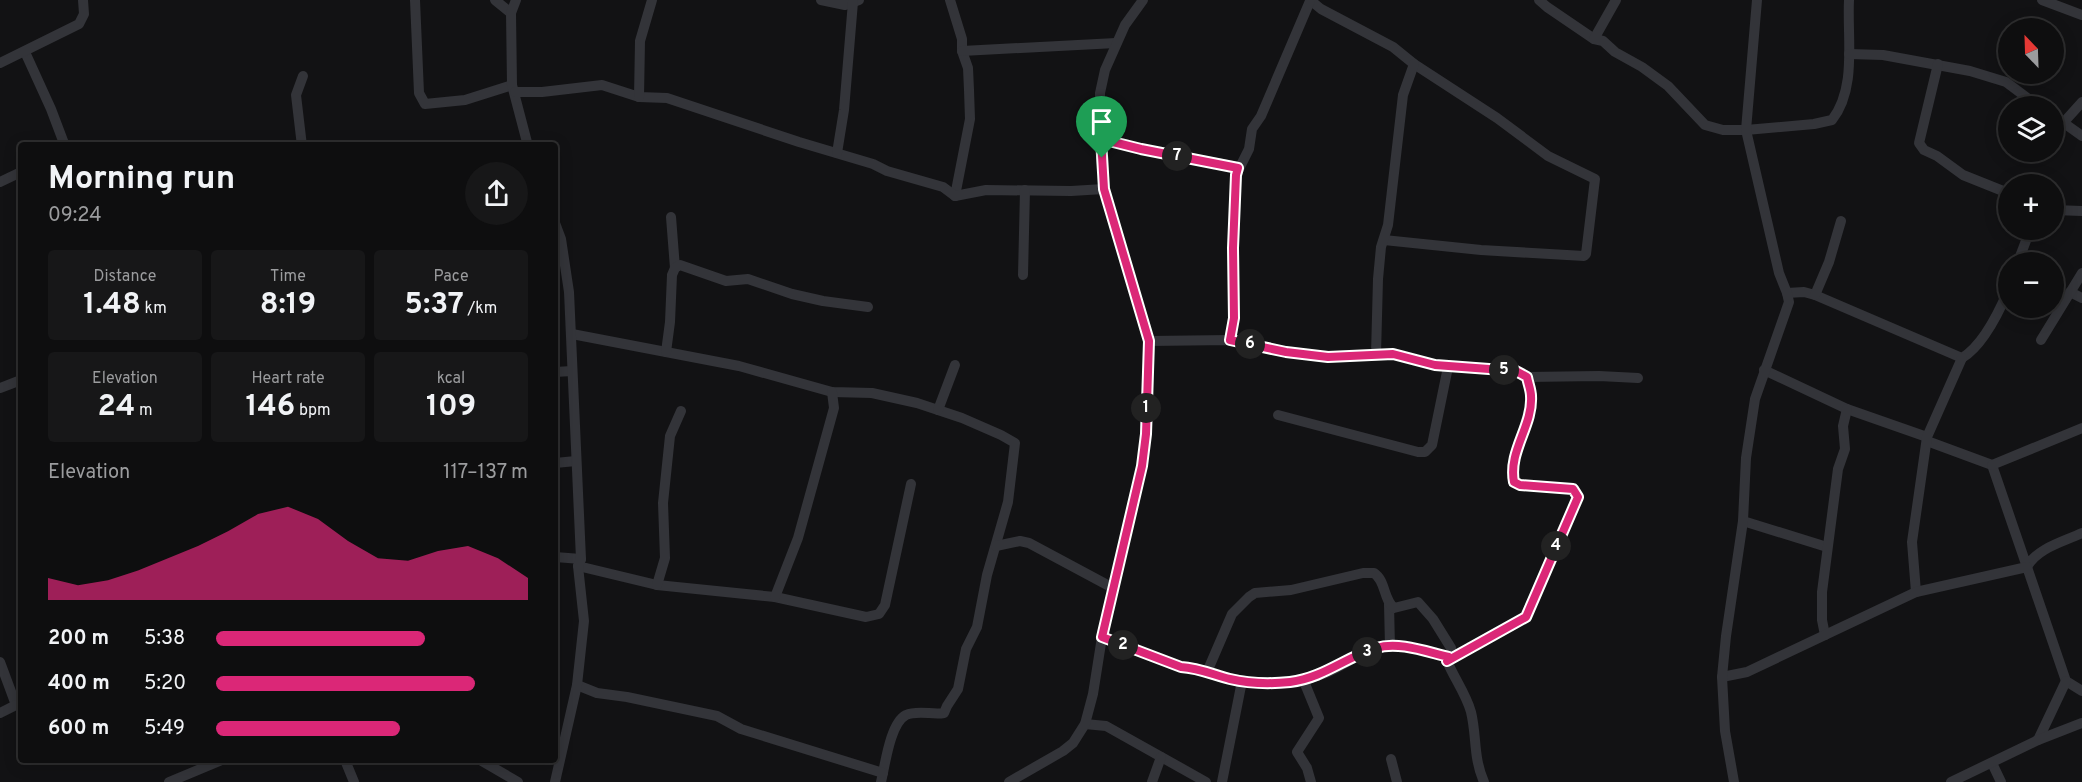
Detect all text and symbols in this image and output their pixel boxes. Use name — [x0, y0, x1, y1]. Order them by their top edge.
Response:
north arrow — [1998, 18, 2064, 84]
map controls — [1998, 18, 2064, 318]
pin — [1076, 96, 1127, 158]
button: layers — [1998, 96, 2064, 162]
icon: arrive — [1085, 105, 1118, 138]
pin: 7 — [1162, 141, 1192, 171]
text: 7 — [1173, 146, 1181, 166]
text: Morning run — [48, 159, 235, 201]
button: share — [465, 162, 528, 225]
button: + — [1998, 174, 2064, 240]
text: 09:24 — [48, 203, 102, 229]
button: − — [1998, 252, 2064, 318]
text: Distance — [94, 267, 156, 287]
text: Time — [270, 267, 306, 287]
text: Pace — [433, 267, 469, 287]
text: 1.48 — [83, 287, 141, 324]
text: 8:19 — [260, 287, 316, 324]
text: 5:37 — [405, 287, 464, 324]
text: km — [141, 299, 167, 319]
text: /km — [464, 299, 497, 319]
pin: 6 — [1235, 329, 1265, 359]
text: 6 — [1245, 334, 1255, 354]
pin: 5 — [1489, 355, 1519, 385]
text: 5 — [1499, 360, 1509, 380]
text: Elevation — [92, 369, 158, 389]
text: Heart rate — [251, 369, 325, 389]
text: kcal — [437, 369, 465, 389]
text: 24 — [98, 389, 135, 426]
text: 146 — [246, 389, 295, 426]
text: 109 — [426, 389, 476, 426]
pin: 1 — [1131, 393, 1161, 423]
text: 1 — [1143, 398, 1149, 418]
text: m — [135, 401, 152, 421]
text: bpm — [295, 401, 330, 421]
text: Elevation — [48, 460, 130, 486]
text: 117–137 m — [443, 460, 528, 486]
pin: 4 — [1541, 531, 1571, 561]
text: 4 — [1551, 536, 1561, 556]
text: 200 m — [48, 626, 109, 652]
text: 5:38 — [144, 626, 185, 652]
pin: 2 — [1108, 630, 1138, 660]
text: 2 — [1118, 635, 1128, 655]
pin: 3 — [1352, 637, 1382, 667]
text: 3 — [1362, 642, 1372, 662]
text: 400 m — [48, 671, 110, 697]
text: 5:20 — [144, 671, 186, 697]
text: 600 m — [48, 716, 109, 742]
text: 5:49 — [144, 716, 185, 742]

